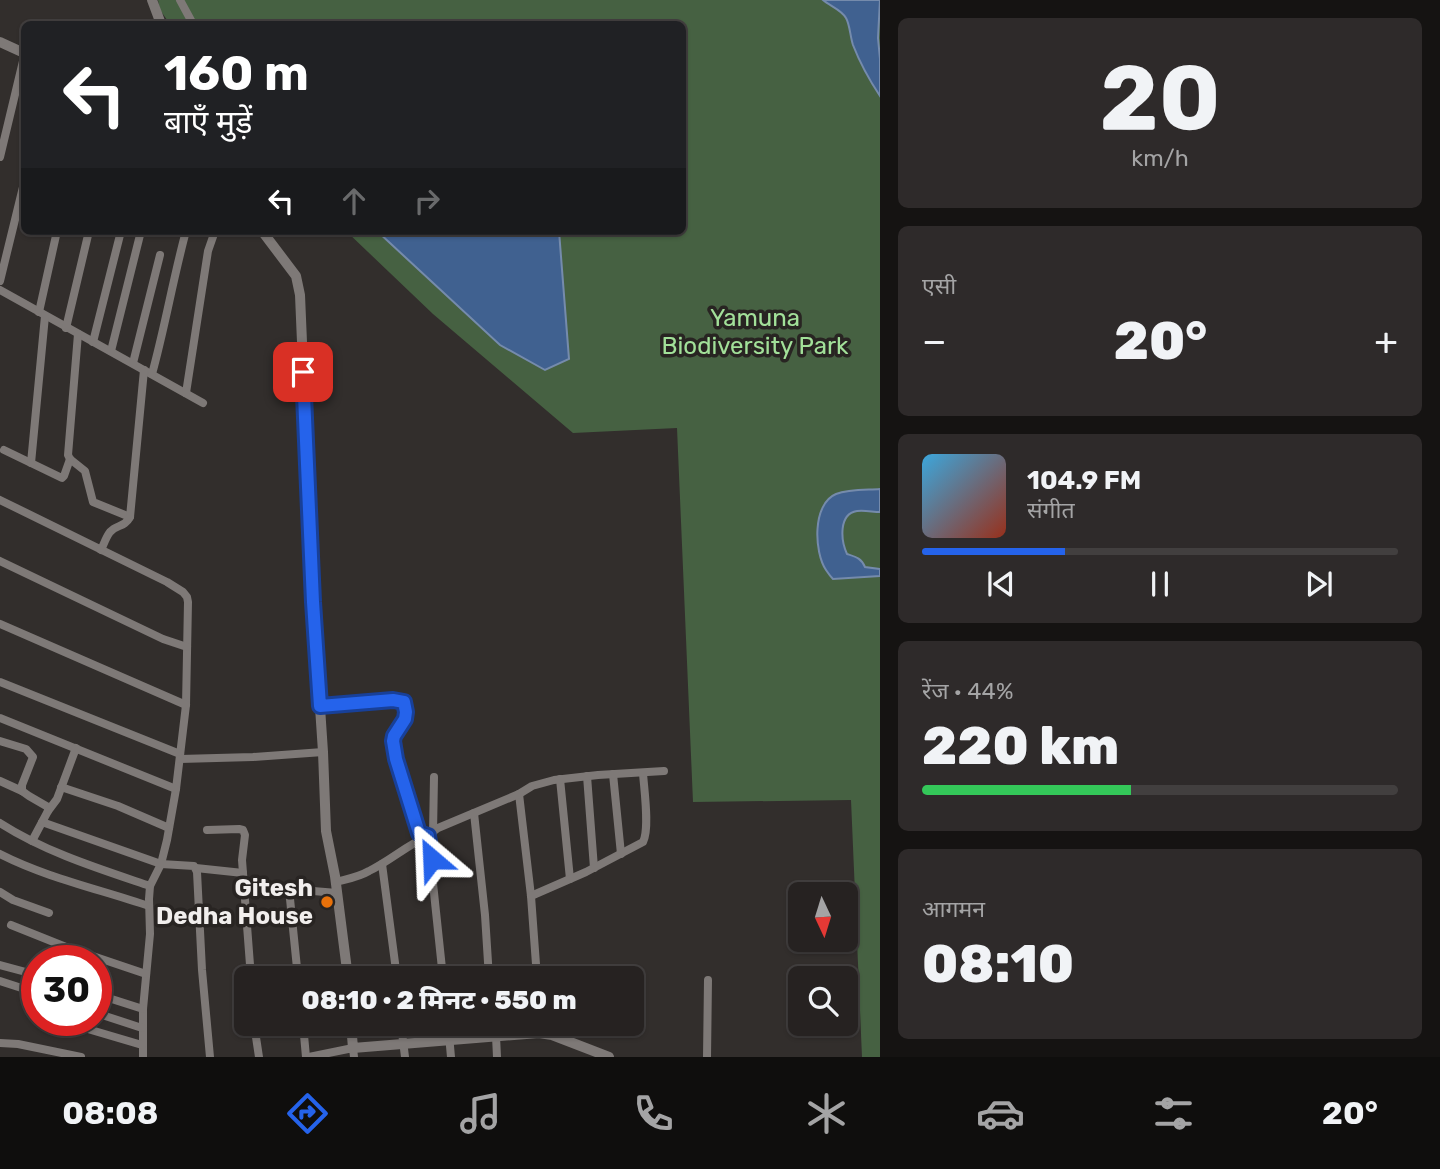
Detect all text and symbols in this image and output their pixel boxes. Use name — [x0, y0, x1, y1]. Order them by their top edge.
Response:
text: 160 m — [164, 44, 309, 102]
text: 20 — [1099, 44, 1221, 152]
icon: left — [49, 49, 140, 140]
text: बाएँ मुड़ें — [164, 103, 252, 141]
text: km/h — [1131, 144, 1189, 172]
icon: left — [262, 182, 300, 220]
icon: ahead — [335, 182, 373, 220]
icon: right — [408, 182, 446, 220]
text: एसी — [922, 272, 956, 300]
park label: Yamuna Biodiversity Park — [662, 304, 849, 360]
text: 20° — [1114, 310, 1207, 372]
text: − — [922, 318, 947, 364]
text: + — [1374, 318, 1398, 364]
pin — [273, 342, 333, 402]
icon: arrive — [284, 353, 322, 391]
text: 104.9 FM — [1027, 465, 1141, 496]
text: संगीत — [1027, 496, 1075, 524]
icon: previous — [982, 565, 1020, 603]
icon: pause — [1141, 565, 1179, 603]
icon: next — [1300, 565, 1338, 603]
text: रेंज · 44% — [922, 677, 1013, 705]
text: 220 km — [922, 715, 1119, 777]
position arrow — [395, 822, 469, 896]
place label: Gitesh Dedha House — [156, 874, 313, 930]
north arrow — [788, 882, 858, 952]
map controls — [788, 882, 858, 1036]
marker: Gitesh Dedha House — [319, 894, 335, 910]
text: आगमन — [922, 895, 985, 923]
text: 08:10 — [922, 933, 1074, 995]
speed limit sign: 30 — [21, 945, 112, 1036]
button: search — [788, 966, 858, 1036]
text: 08:10 · 2 मिनट · 550 m — [301, 985, 577, 1016]
icon: directions — [283, 1089, 332, 1138]
icon: music — [456, 1089, 505, 1138]
icon: phone — [629, 1089, 678, 1138]
icon: climate — [802, 1089, 851, 1138]
icon: car — [976, 1089, 1025, 1138]
icon: filters — [1149, 1089, 1198, 1138]
text: 08:08 — [62, 1094, 158, 1132]
text: 20° — [1322, 1094, 1378, 1132]

